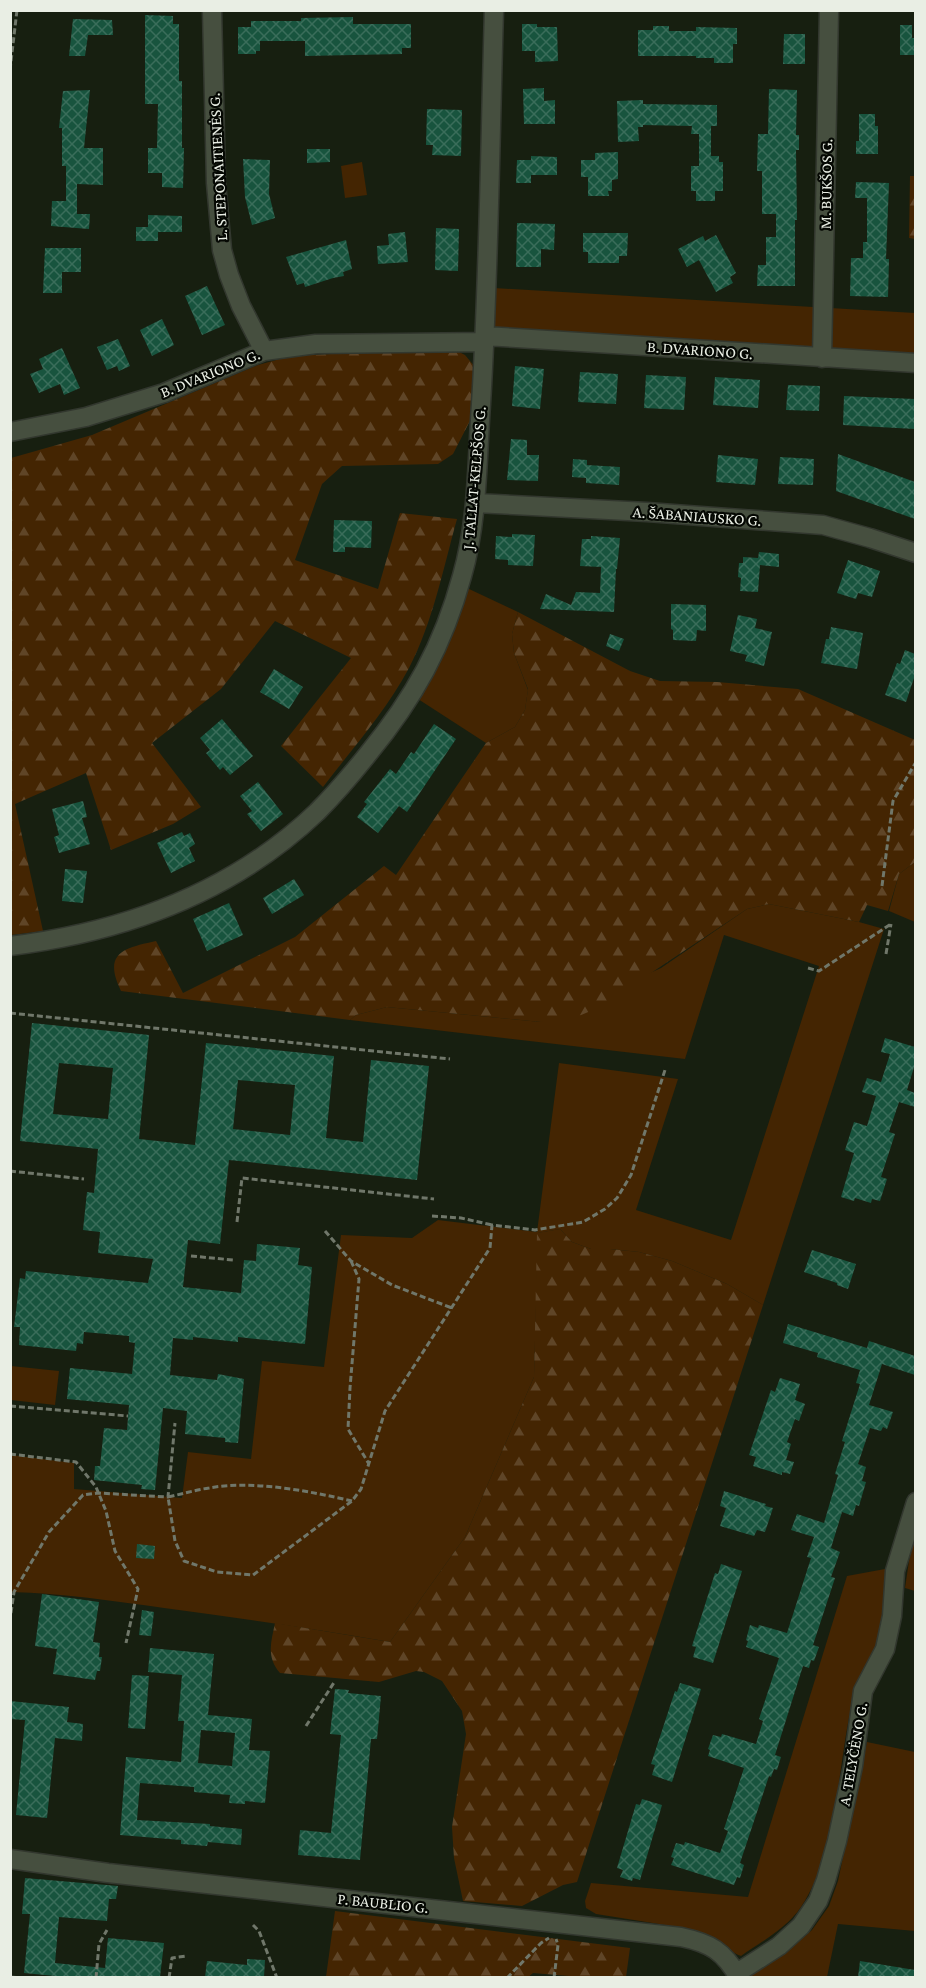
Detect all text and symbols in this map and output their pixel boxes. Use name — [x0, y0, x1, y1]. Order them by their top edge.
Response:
street label: L. STEPONAITIENĖS G. — [206, 93, 230, 241]
street label: M. BUKŠOS G. — [817, 139, 835, 229]
street label: B. DVARIONO G. — [647, 338, 753, 362]
street label: B. DVARIONO G. — [158, 345, 262, 401]
street label: J. TALLAT-KELPŠOS G. — [459, 406, 490, 552]
street label: A. ŠABANIAUSKO G. — [632, 503, 762, 529]
street label: A. TELYČĖNO G. — [836, 1701, 870, 1807]
street label: P. BAUBLIO G. — [337, 1890, 429, 1916]

